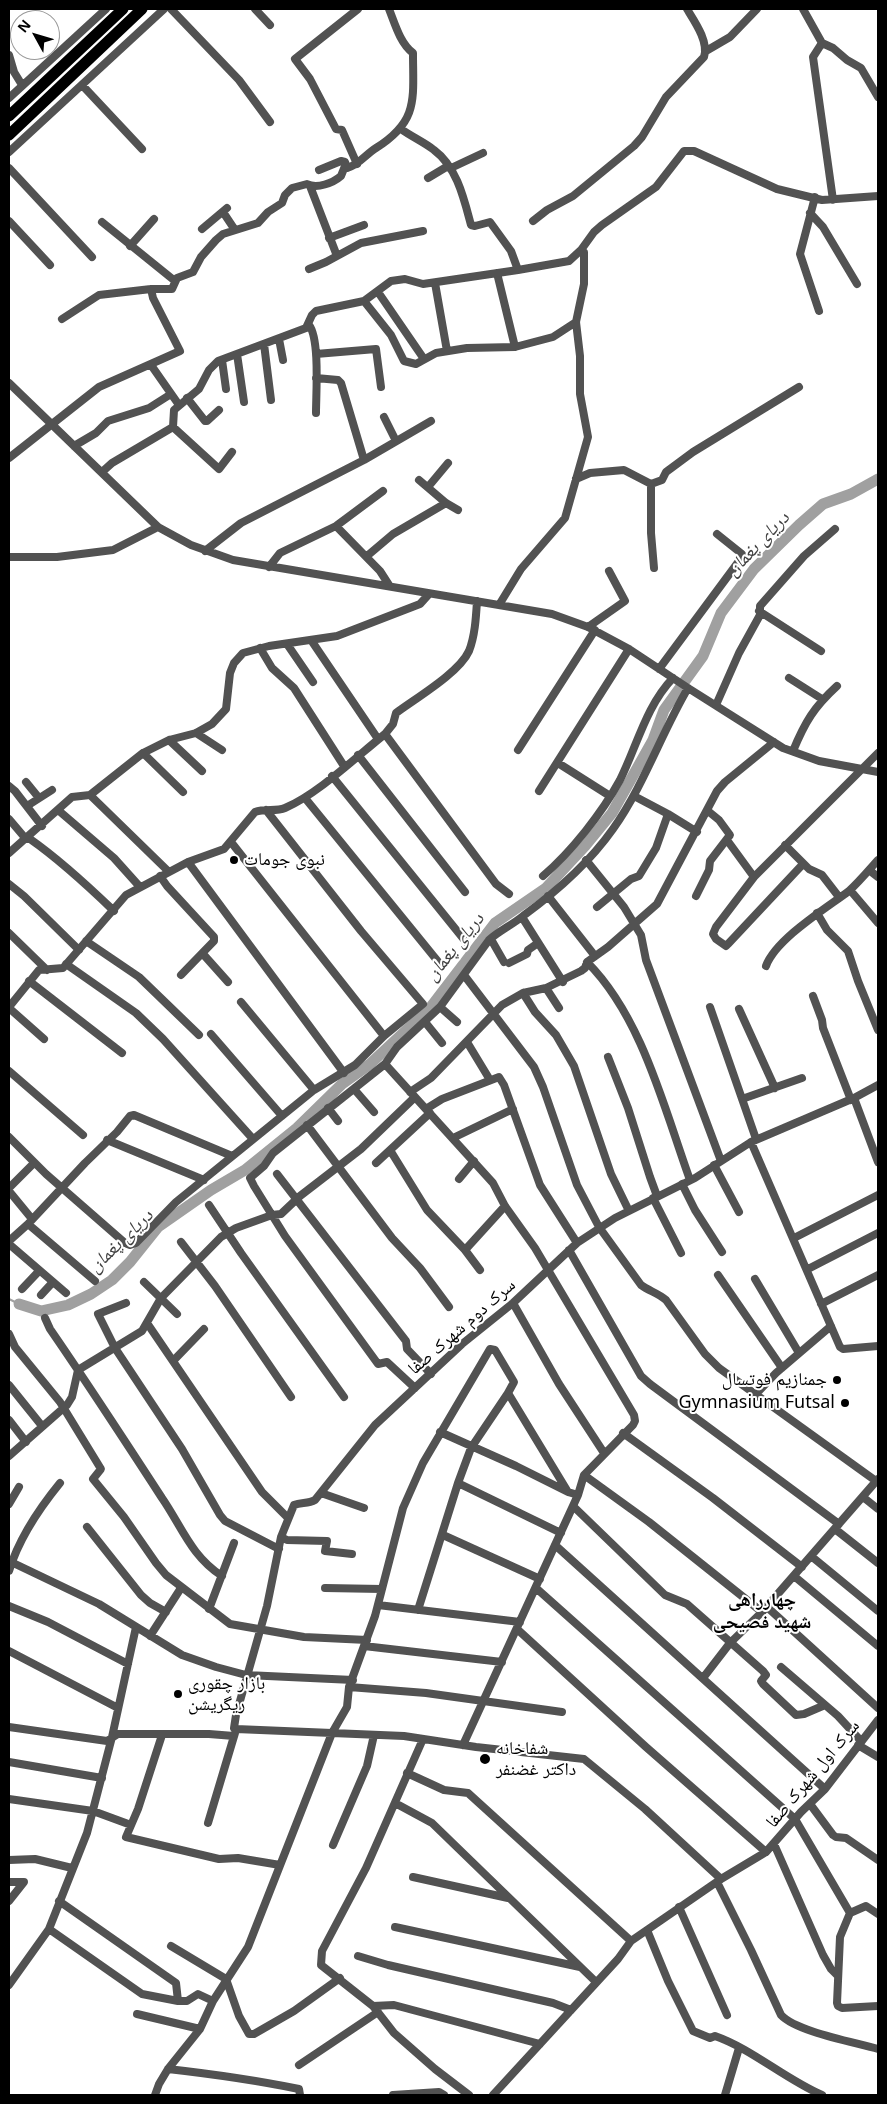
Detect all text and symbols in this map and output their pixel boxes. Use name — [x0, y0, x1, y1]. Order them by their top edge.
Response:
north arrow — [10, 10, 60, 60]
text: N — [13, 15, 35, 36]
water label: دریای پغمان — [722, 507, 794, 581]
place label: نبوی جومات — [244, 849, 325, 871]
marker: نبوی جومات — [228, 854, 240, 866]
water label: دریای پغمان — [421, 908, 489, 986]
water label: دریای پغمان — [84, 1205, 158, 1277]
street label: سرک دوم شهرک صفا — [404, 1274, 520, 1380]
place label: جمنازیم فوتسال — [722, 1369, 827, 1391]
marker: جمنازیم فوتسال — [831, 1374, 843, 1386]
place label: Gymnasium Futsal — [678, 1392, 835, 1414]
marker: Gymnasium Futsal — [839, 1397, 851, 1409]
district label: چهارراهی شهید فصیحی — [713, 1590, 811, 1634]
place label: بازار چقوری ریگریشن — [188, 1673, 265, 1716]
marker: بازار چقوری ریگریشن — [172, 1688, 184, 1700]
street label: سرک اول شهرک صفا — [762, 1716, 864, 1832]
place label: شفاخانه داکتر غضنفر — [496, 1738, 576, 1780]
marker: شفاخانه داکتر غضنفر — [478, 1752, 492, 1766]

